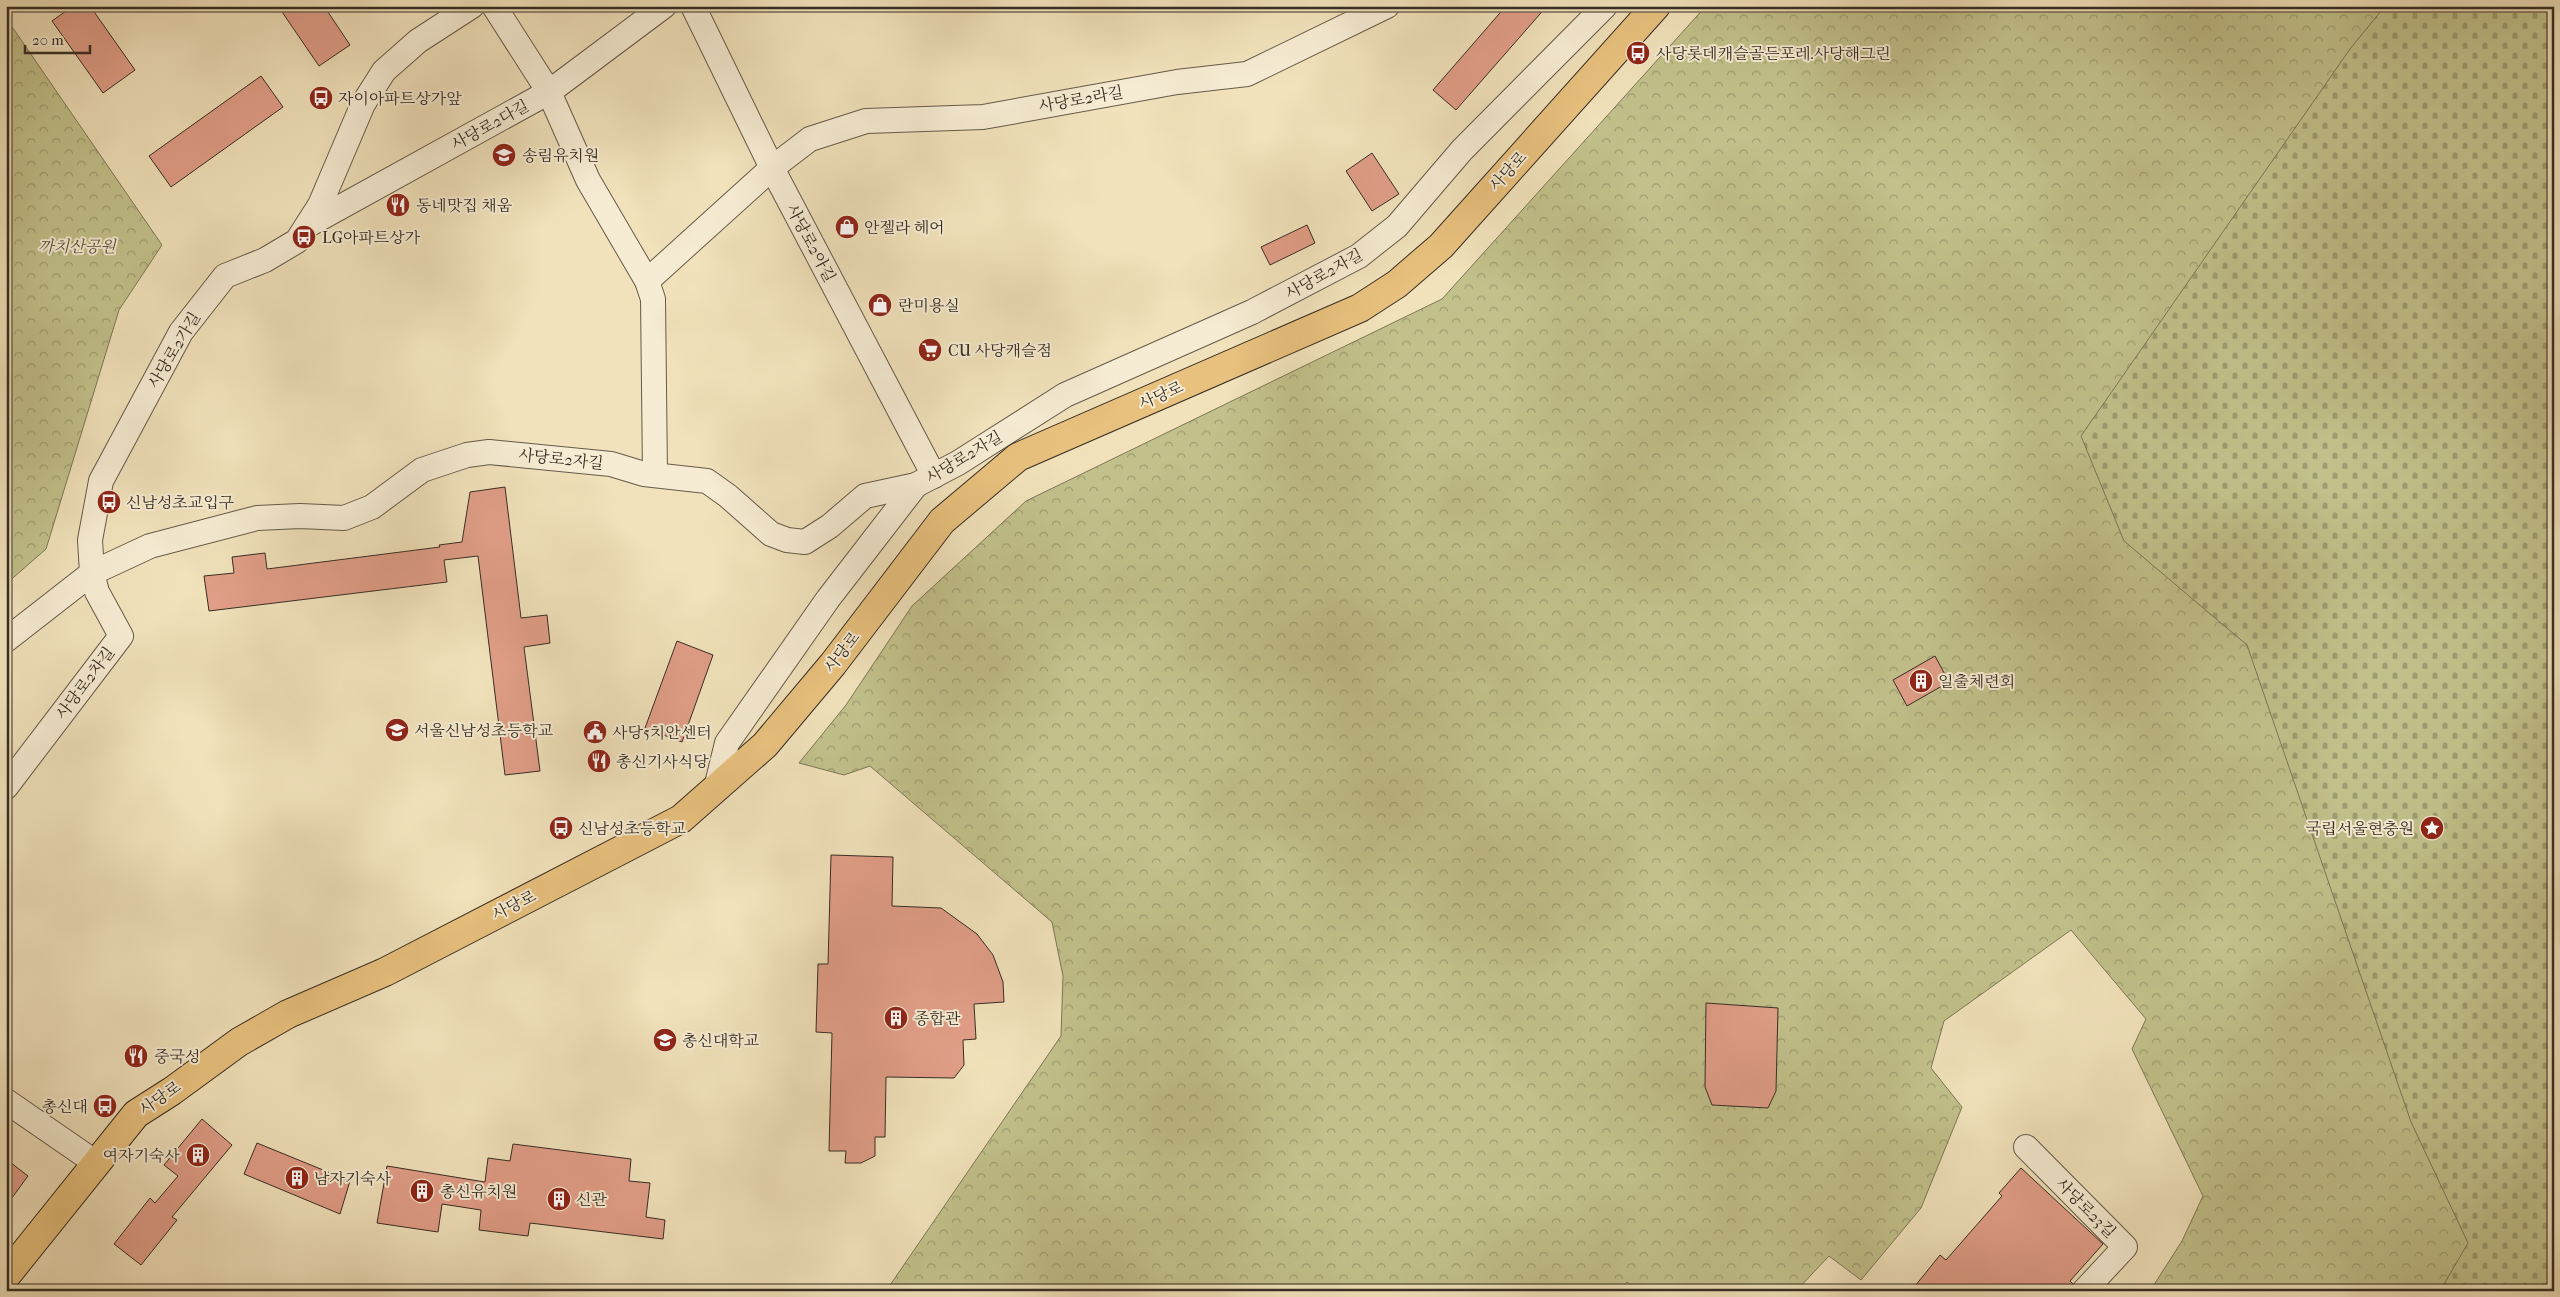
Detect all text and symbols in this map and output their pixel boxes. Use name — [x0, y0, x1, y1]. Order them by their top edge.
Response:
scale bar — [25, 22, 90, 54]
text: 20 m — [32, 31, 64, 49]
bus stop icon: 사당롯데캐슬골든포레.사당해그린 — [1625, 40, 1651, 66]
place label: 사당롯데캐슬골든포레.사당해그린 — [1656, 44, 1891, 63]
street label: 사당로2라길 — [1037, 82, 1125, 116]
bus stop icon: 자이아파트상가앞 — [308, 85, 334, 111]
place label: 자이아파트상가앞 — [338, 89, 462, 108]
street label: 사당로2다길 — [448, 96, 532, 154]
school or university icon: 송림유치원 — [491, 142, 517, 168]
place label: 송림유치원 — [522, 146, 599, 165]
street label: 사당로 — [1485, 147, 1531, 195]
restaurant icon: 동네맛집 채움 — [385, 192, 411, 218]
place label: 동네맛집 채움 — [416, 196, 513, 215]
street label: 사당로2아길 — [783, 201, 839, 285]
shop icon: 안젤라 헤어 — [834, 214, 860, 240]
place label: 안젤라 헤어 — [864, 218, 945, 237]
bus stop icon: LG아파트상가 — [291, 224, 317, 250]
place label: LG아파트상가 — [322, 228, 421, 247]
park label: 까치산공원 — [38, 237, 117, 256]
street label: 사당로2자길 — [1282, 245, 1366, 303]
shop icon: 란미용실 — [867, 292, 893, 318]
place label: 란미용실 — [898, 296, 960, 315]
street label: 사당로2가길 — [144, 308, 204, 392]
supermarket icon: CU 사당캐슬점 — [917, 337, 943, 363]
place label: CU 사당캐슬점 — [948, 341, 1052, 360]
street label: 사당로 — [1136, 377, 1187, 413]
street label: 사당로2자길 — [922, 427, 1006, 487]
street label: 사당로2자길 — [517, 445, 605, 473]
bus stop icon: 신남성초교입구 — [96, 489, 122, 515]
place label: 신남성초교입구 — [126, 493, 234, 512]
street label: 사당로 — [820, 627, 864, 676]
street label: 사당로2차길 — [52, 643, 118, 723]
building icon: 일출체련회 — [1908, 668, 1934, 694]
place label: 일출체련회 — [1938, 672, 2015, 691]
school or university icon: 서울신남성초등학교 — [384, 717, 410, 743]
public building icon: 사당5치안센터 — [582, 719, 608, 745]
place label: 서울신남성초등학교 — [414, 721, 553, 740]
place label: 사당5치안센터 — [612, 723, 712, 742]
restaurant icon: 총신기사식당 — [586, 748, 612, 774]
place label: 총신기사식당 — [616, 752, 709, 771]
bus stop icon: 신남성초등학교 — [548, 815, 574, 841]
place icon: 국립서울현충원 — [2419, 815, 2445, 841]
place label: 신남성초등학교 — [578, 819, 686, 838]
place label: 국립서울현충원 — [2306, 819, 2414, 838]
street label: 사당로 — [489, 886, 539, 924]
building icon: 종합관 — [883, 1005, 909, 1031]
place label: 종합관 — [914, 1009, 961, 1028]
school or university icon: 총신대학교 — [652, 1027, 678, 1053]
place label: 총신대학교 — [682, 1031, 759, 1050]
restaurant icon: 중국성 — [123, 1043, 149, 1069]
place label: 중국성 — [154, 1047, 200, 1066]
street label: 사당로 — [136, 1077, 185, 1119]
bus stop icon: 총신대 — [92, 1093, 118, 1119]
place label: 총신대 — [42, 1097, 88, 1116]
building icon: 여자기숙사 — [185, 1142, 211, 1168]
place label: 여자기숙사 — [103, 1146, 181, 1165]
building icon: 남자기숙사 — [284, 1165, 310, 1191]
place label: 남자기숙사 — [314, 1169, 392, 1188]
street label: 사당로23길 — [2052, 1174, 2120, 1242]
building icon: 총신유치원 — [409, 1178, 435, 1204]
place label: 총신유치원 — [440, 1182, 517, 1201]
building icon: 신관 — [546, 1186, 572, 1212]
place label: 신관 — [576, 1190, 607, 1209]

